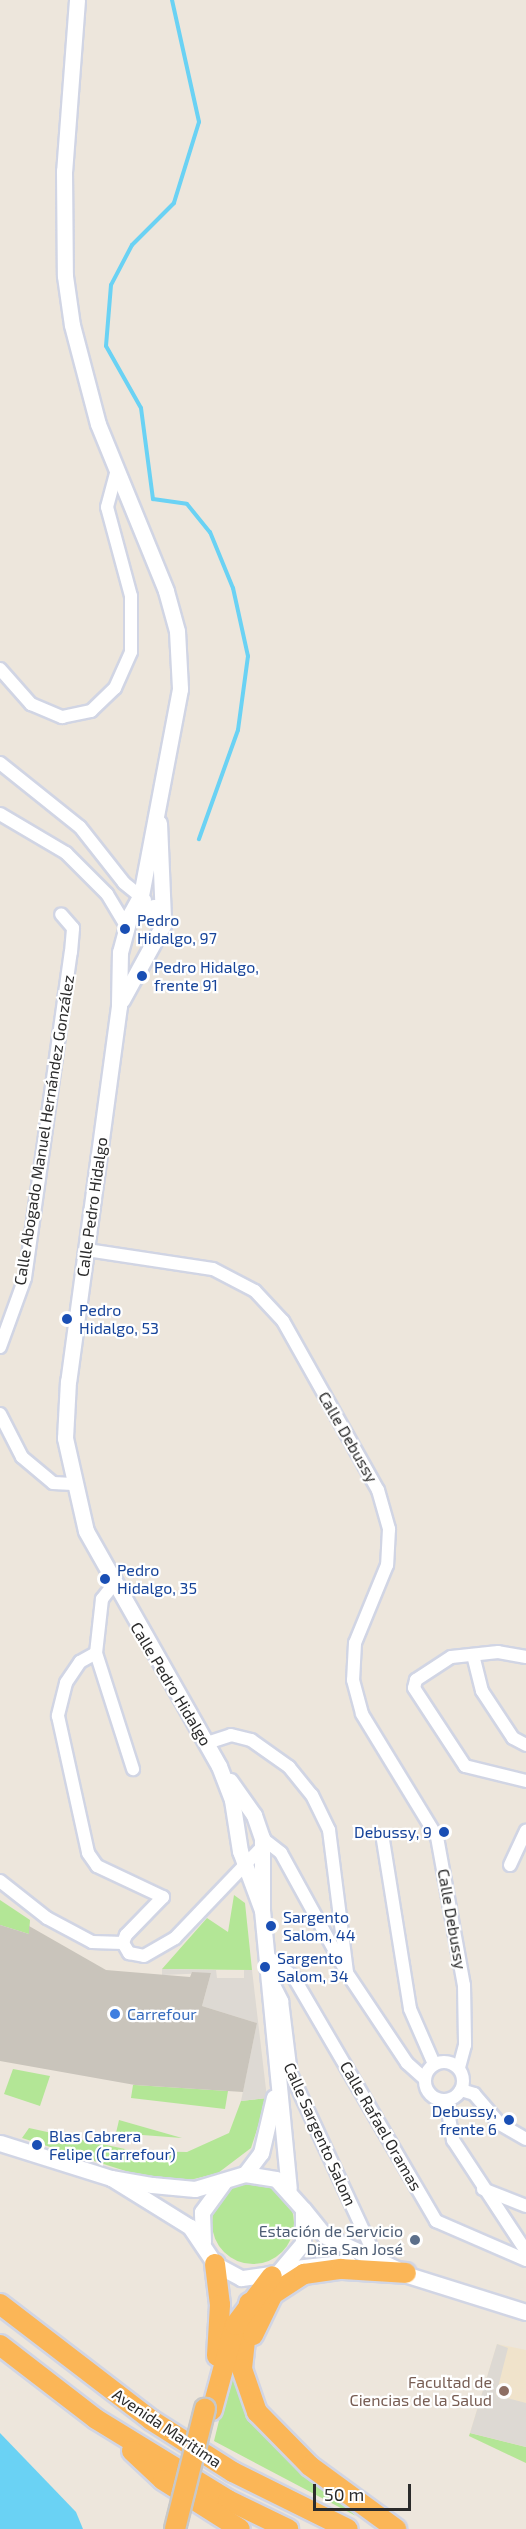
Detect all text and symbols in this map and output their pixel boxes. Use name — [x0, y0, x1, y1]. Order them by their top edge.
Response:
place label: Pedro Hidalgo, 97 — [137, 910, 217, 948]
marker: Pedro Hidalgo, 97 — [118, 922, 132, 936]
place label: Pedro Hidalgo, frente 91 — [154, 957, 259, 995]
marker: Pedro Hidalgo, frente 91 — [135, 969, 149, 983]
street label: Calle Abogado Manuel Hernández González — [10, 973, 78, 1287]
street label: Calle Pedro Hidalgo — [73, 1136, 111, 1278]
place label: Pedro Hidalgo, 53 — [79, 1300, 159, 1338]
marker: Pedro Hidalgo, 53 — [60, 1312, 74, 1326]
street label: Calle Debussy — [314, 1388, 382, 1486]
place label: Pedro Hidalgo, 35 — [117, 1560, 197, 1598]
marker: Pedro Hidalgo, 35 — [98, 1572, 112, 1586]
street label: Calle Pedro Hidalgo — [127, 1619, 215, 1749]
place label: Debussy, 9 — [354, 1822, 432, 1842]
marker: Debussy, 9 — [437, 1825, 451, 1839]
street label: Calle Debussy — [434, 1867, 470, 1971]
place label: Sargento Salom, 44 — [283, 1907, 356, 1945]
marker: Sargento Salom, 44 — [264, 1919, 278, 1933]
place label: Sargento Salom, 34 — [277, 1948, 349, 1986]
marker: Sargento Salom, 34 — [258, 1960, 272, 1974]
place label: Carrefour — [127, 2004, 197, 2024]
marker: Carrefour — [108, 2007, 122, 2021]
street label: Calle Rafael Oramas — [336, 2058, 426, 2194]
street label: Calle Sargento Salom — [280, 2059, 360, 2209]
place label: Debussy, frente 6 — [432, 2101, 497, 2139]
marker: Debussy, frente 6 — [502, 2113, 516, 2127]
place label: Blas Cabrera Felipe (Carrefour) — [49, 2126, 176, 2164]
marker: Blas Cabrera Felipe (Carrefour) — [30, 2138, 44, 2152]
place label: Estación de Servicio Disa San José — [259, 2221, 403, 2259]
marker: Estación de Servicio Disa San José — [408, 2233, 422, 2247]
place label: Facultad de Ciencias de la Salud — [350, 2372, 492, 2410]
street label: Avenida Maritima — [109, 2384, 225, 2472]
marker: Facultad de Ciencias de la Salud — [497, 2384, 511, 2398]
scale bar — [316, 2472, 414, 2510]
text: 50 m — [324, 2483, 364, 2505]

